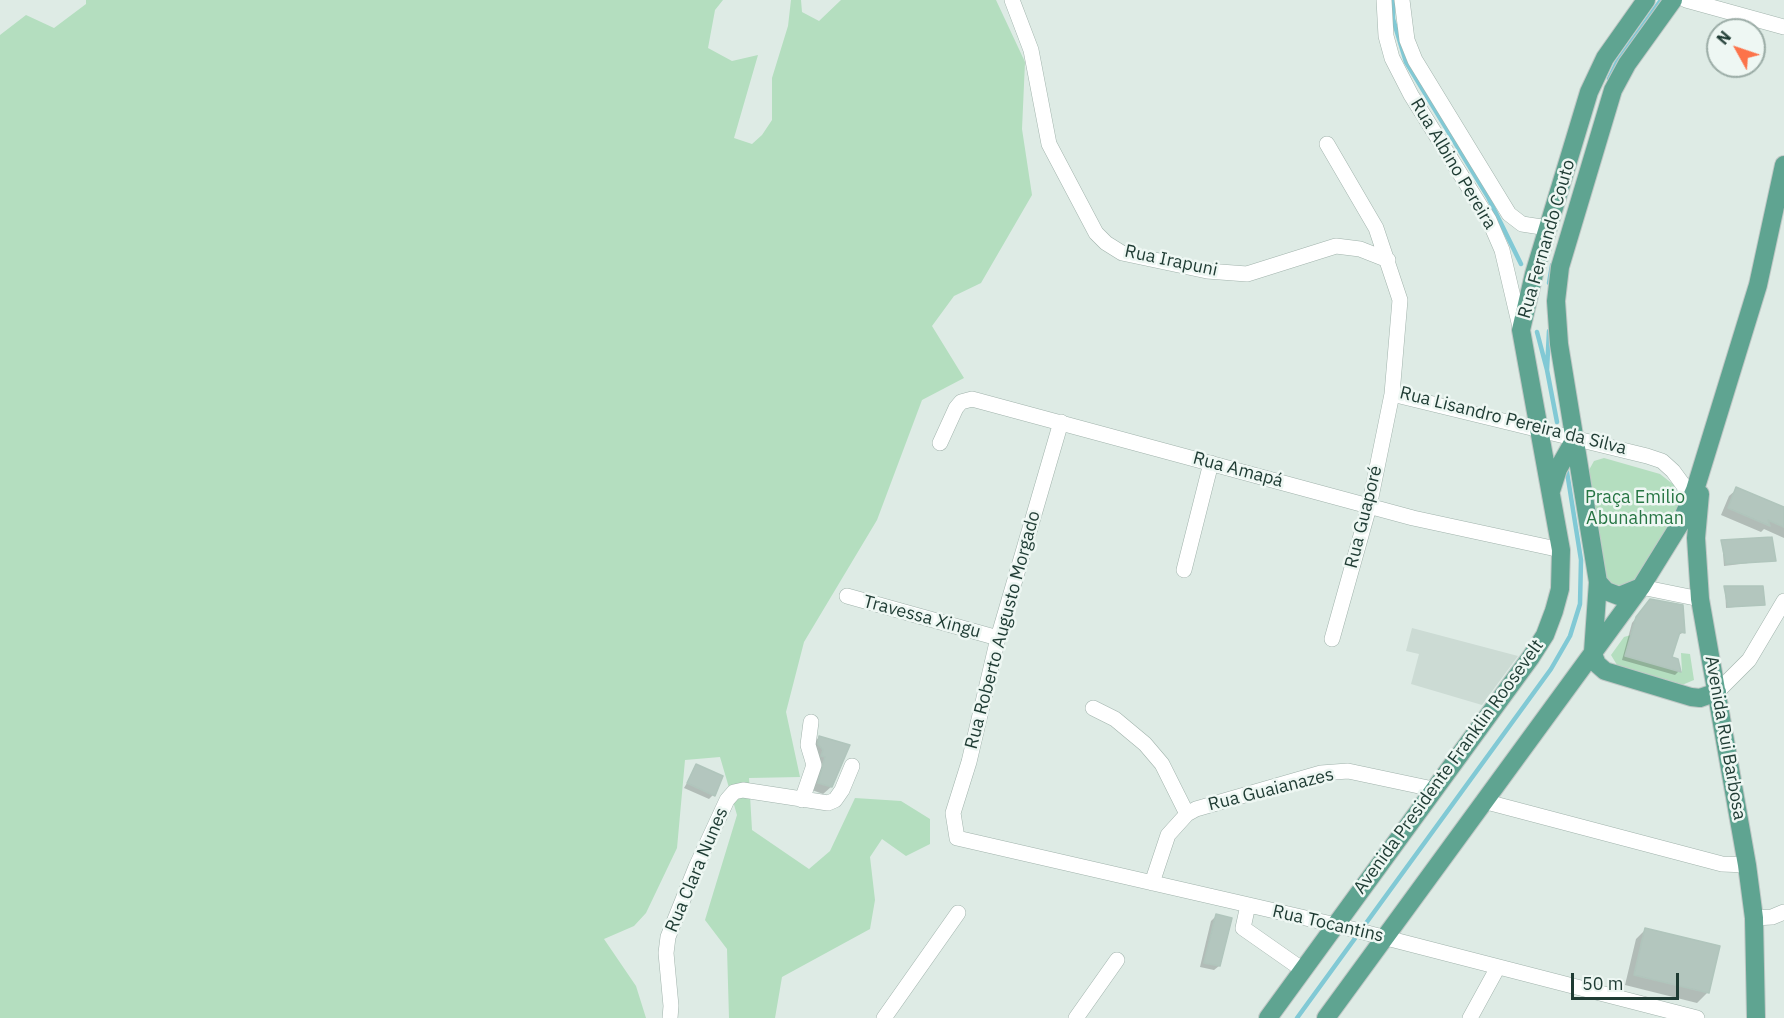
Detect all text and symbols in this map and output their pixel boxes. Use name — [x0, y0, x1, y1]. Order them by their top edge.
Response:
north arrow — [1706, 18, 1766, 78]
text: N — [1712, 27, 1735, 49]
street label: Rua Albino Pereira — [1405, 95, 1501, 233]
street label: Rua Fernando Couto — [1514, 157, 1580, 321]
street label: Rua Irapuni — [1123, 241, 1219, 281]
street label: Rua Lisandro Pereira da Silva — [1397, 382, 1629, 460]
street label: Rua Amapá — [1191, 448, 1285, 492]
street label: Rua Guaporé — [1341, 464, 1387, 570]
park label: Praça Emilio Abunahman — [1585, 487, 1685, 530]
street label: Rua Roberto Augusto Morgado — [961, 509, 1045, 751]
street label: Travessa Xingu — [861, 591, 983, 643]
street label: Avenida Presidente Franklin Roosevelt — [1349, 636, 1549, 898]
street label: Avenida Rui Barbosa — [1700, 654, 1750, 822]
street label: Rua Guaianazes — [1206, 764, 1336, 816]
street label: Rua Clara Nunes — [661, 804, 733, 936]
street label: Rua Tocantins — [1270, 901, 1386, 947]
scale bar — [1574, 961, 1682, 999]
text: 50 m — [1582, 972, 1624, 995]

